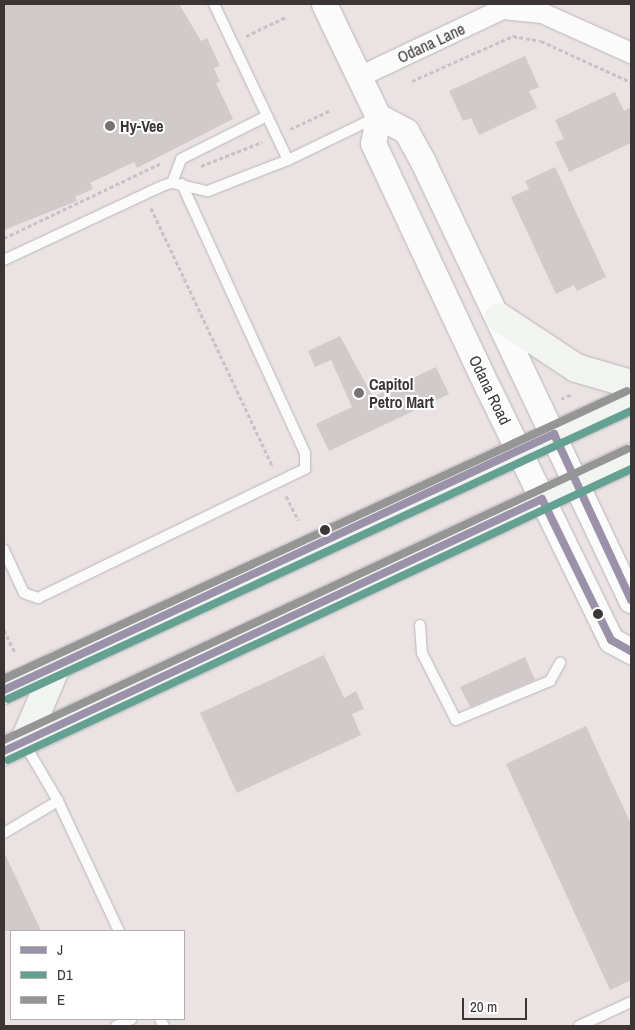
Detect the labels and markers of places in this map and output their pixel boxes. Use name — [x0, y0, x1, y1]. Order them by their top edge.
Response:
place label: Hy-Vee — [120, 116, 164, 136]
marker: Hy-Vee — [104, 120, 116, 132]
place label: Capitol Petro Mart — [369, 374, 434, 412]
marker: Capitol Petro Mart — [353, 387, 365, 399]
unlabelled marker — [320, 525, 330, 535]
unlabelled marker — [593, 609, 603, 619]

